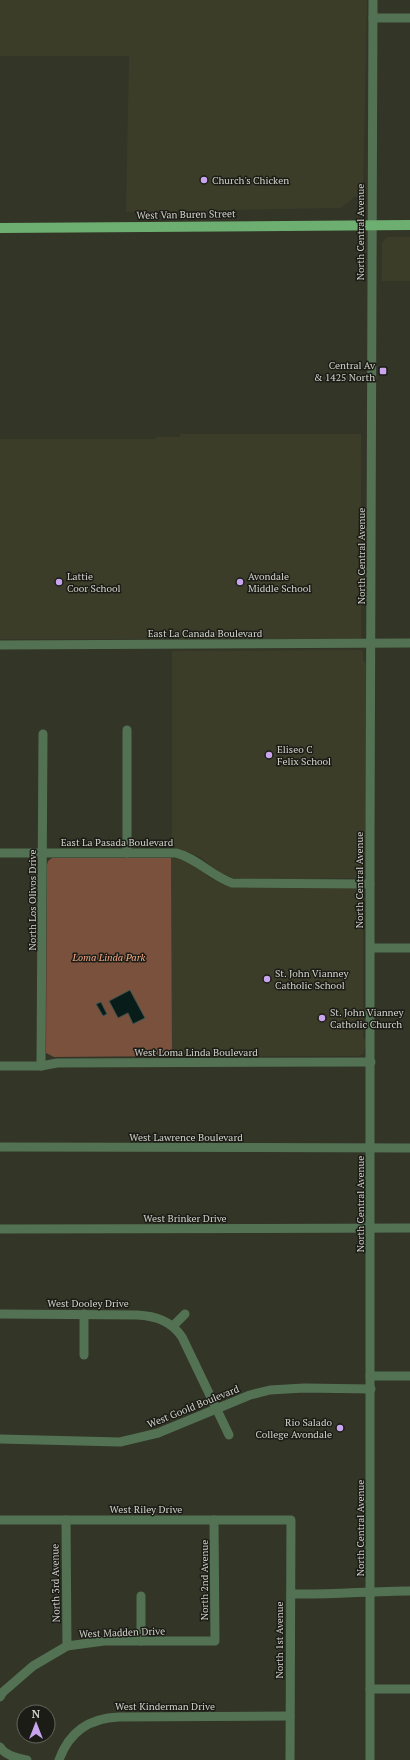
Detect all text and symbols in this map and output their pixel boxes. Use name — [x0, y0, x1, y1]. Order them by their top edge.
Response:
place label: Church's Chicken — [212, 174, 289, 187]
marker: Church's Chicken — [199, 175, 209, 185]
street label: North Central Avenue — [354, 184, 367, 280]
street label: West Van Buren Street — [136, 207, 236, 222]
place label: Central Av & 1425 North — [314, 359, 376, 384]
marker: Central Av & 1425 North — [378, 366, 388, 376]
street label: North Central Avenue — [355, 508, 368, 604]
place label: Lattie Coor School — [67, 570, 121, 595]
place label: Avondale Middle School — [248, 570, 311, 595]
marker: Lattie Coor School — [54, 577, 64, 587]
marker: Avondale Middle School — [235, 577, 245, 587]
street label: East La Canada Boulevard — [148, 627, 263, 640]
place label: Eliseo C Felix School — [277, 743, 331, 768]
marker: Eliseo C Felix School — [264, 750, 274, 760]
street label: North Central Avenue — [353, 832, 366, 928]
street label: East La Pasada Boulevard — [61, 836, 174, 849]
street label: North Los Olivos Drive — [26, 850, 39, 950]
park label: Loma Linda Park — [72, 951, 146, 964]
place label: St. John Vianney Catholic School — [275, 967, 349, 992]
marker: St. John Vianney Catholic School — [262, 974, 272, 984]
place label: St. John Vianney Catholic Church — [330, 1006, 404, 1031]
marker: St. John Vianney Catholic Church — [317, 1013, 327, 1023]
street label: West Loma Linda Boulevard — [134, 1046, 258, 1059]
street label: West Lawrence Boulevard — [129, 1131, 243, 1144]
street label: North Central Avenue — [354, 1156, 367, 1252]
street label: West Brinker Drive — [143, 1212, 227, 1225]
street label: West Dooley Drive — [47, 1297, 129, 1310]
street label: West Goold Boulevard — [145, 1382, 241, 1431]
place label: Rio Salado College Avondale — [256, 1416, 332, 1441]
marker: Rio Salado College Avondale — [335, 1423, 345, 1433]
street label: North Central Avenue — [354, 1480, 367, 1576]
street label: West Riley Drive — [110, 1503, 182, 1516]
street label: North 2nd Avenue — [198, 1540, 211, 1620]
street label: North 3rd Avenue — [48, 1544, 63, 1622]
street label: North 1st Avenue — [273, 1601, 286, 1679]
street label: West Madden Drive — [79, 1624, 165, 1641]
street label: West Kinderman Drive — [115, 1700, 215, 1713]
north arrow — [16, 1704, 56, 1744]
text: N — [32, 1707, 41, 1721]

